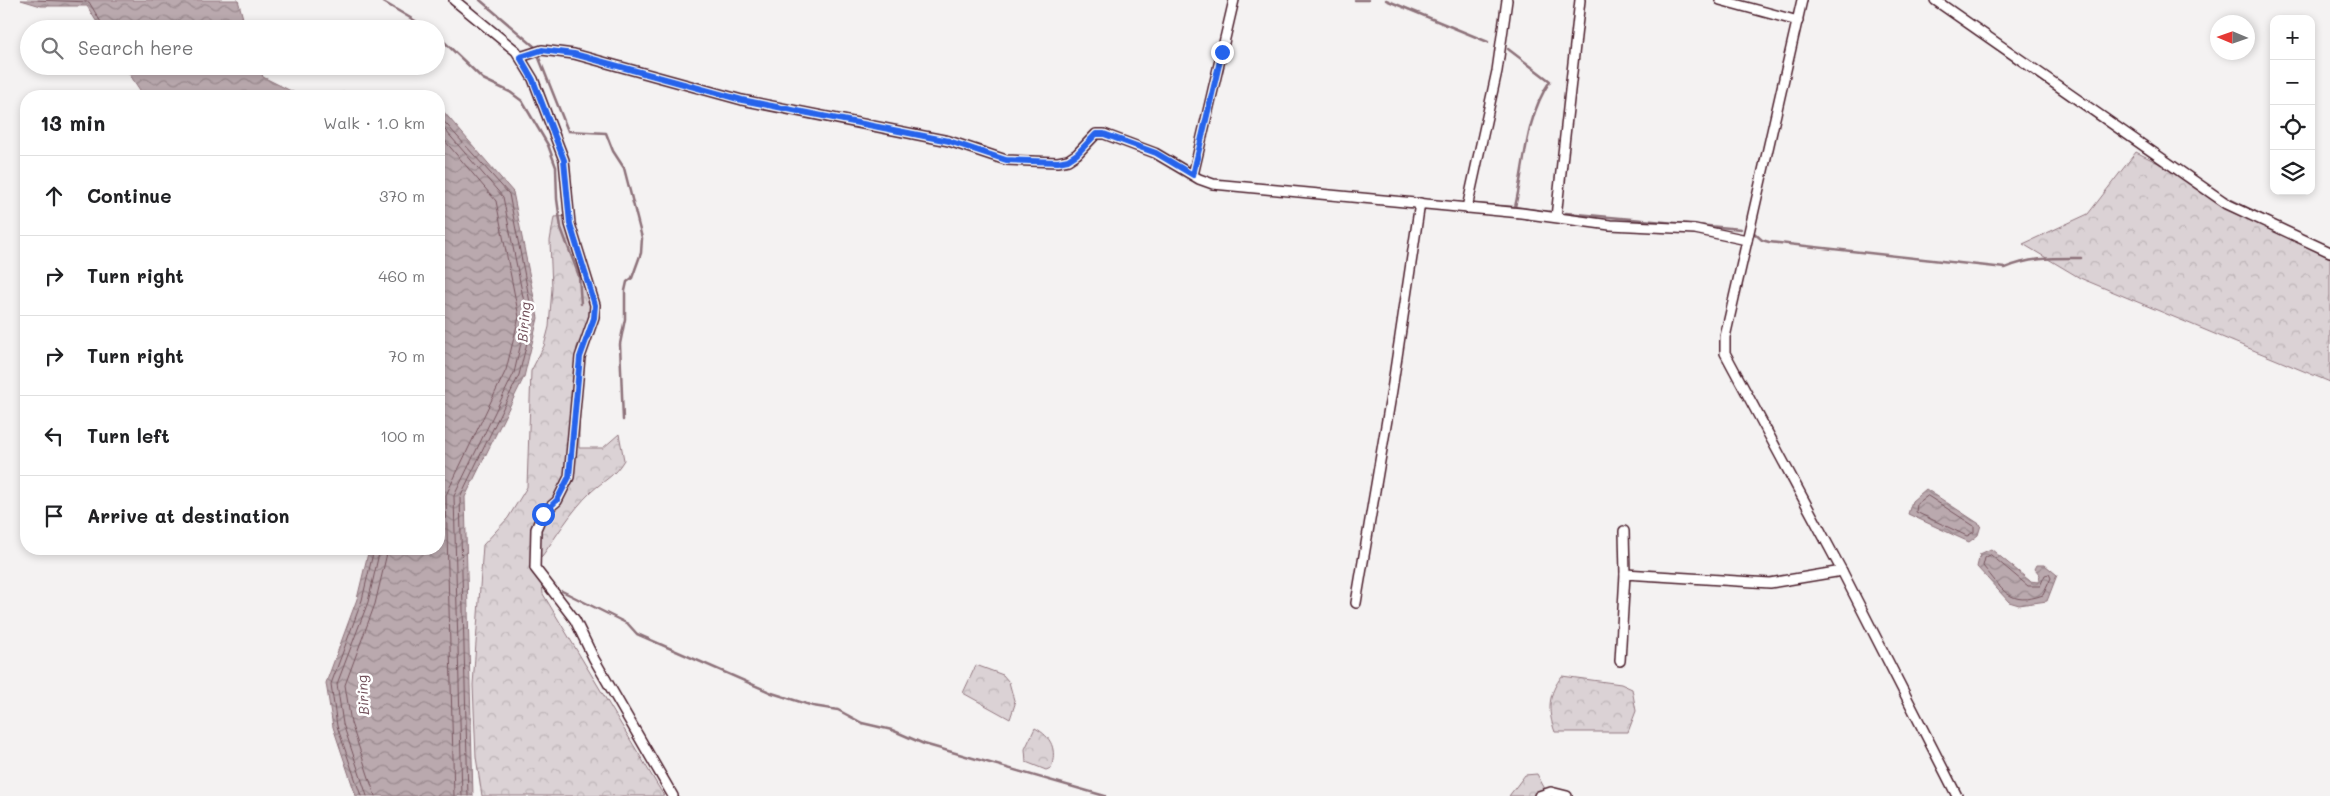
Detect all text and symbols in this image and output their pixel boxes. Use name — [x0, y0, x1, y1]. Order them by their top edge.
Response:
north arrow — [2210, 15, 2255, 60]
map controls — [2270, 15, 2315, 195]
button: + — [2270, 15, 2315, 60]
search box — [20, 20, 445, 75]
icon: search — [38, 34, 66, 62]
text: Search here — [78, 35, 194, 60]
route end — [1211, 41, 1234, 64]
button: − — [2270, 60, 2315, 105]
button: locate — [2270, 105, 2315, 150]
text: 13 min — [40, 109, 105, 136]
text: Walk · 1.0 km — [323, 112, 425, 133]
button: layers — [2270, 150, 2315, 195]
icon: ahead — [40, 182, 68, 210]
text: Continue — [87, 183, 172, 208]
text: 370 m — [379, 185, 425, 206]
icon: right — [40, 262, 68, 290]
text: Turn right — [87, 263, 184, 288]
text: 460 m — [378, 265, 425, 286]
water label: Biring — [512, 301, 535, 343]
icon: right — [40, 342, 68, 370]
text: Turn right — [87, 343, 184, 368]
text: 70 m — [388, 345, 425, 366]
icon: left — [40, 422, 68, 450]
text: Turn left — [87, 423, 170, 448]
text: 100 m — [380, 425, 425, 446]
icon: arrive — [40, 502, 68, 530]
text: Arrive at destination — [87, 503, 290, 528]
route start — [532, 503, 555, 526]
water label: Biring — [352, 674, 373, 716]

